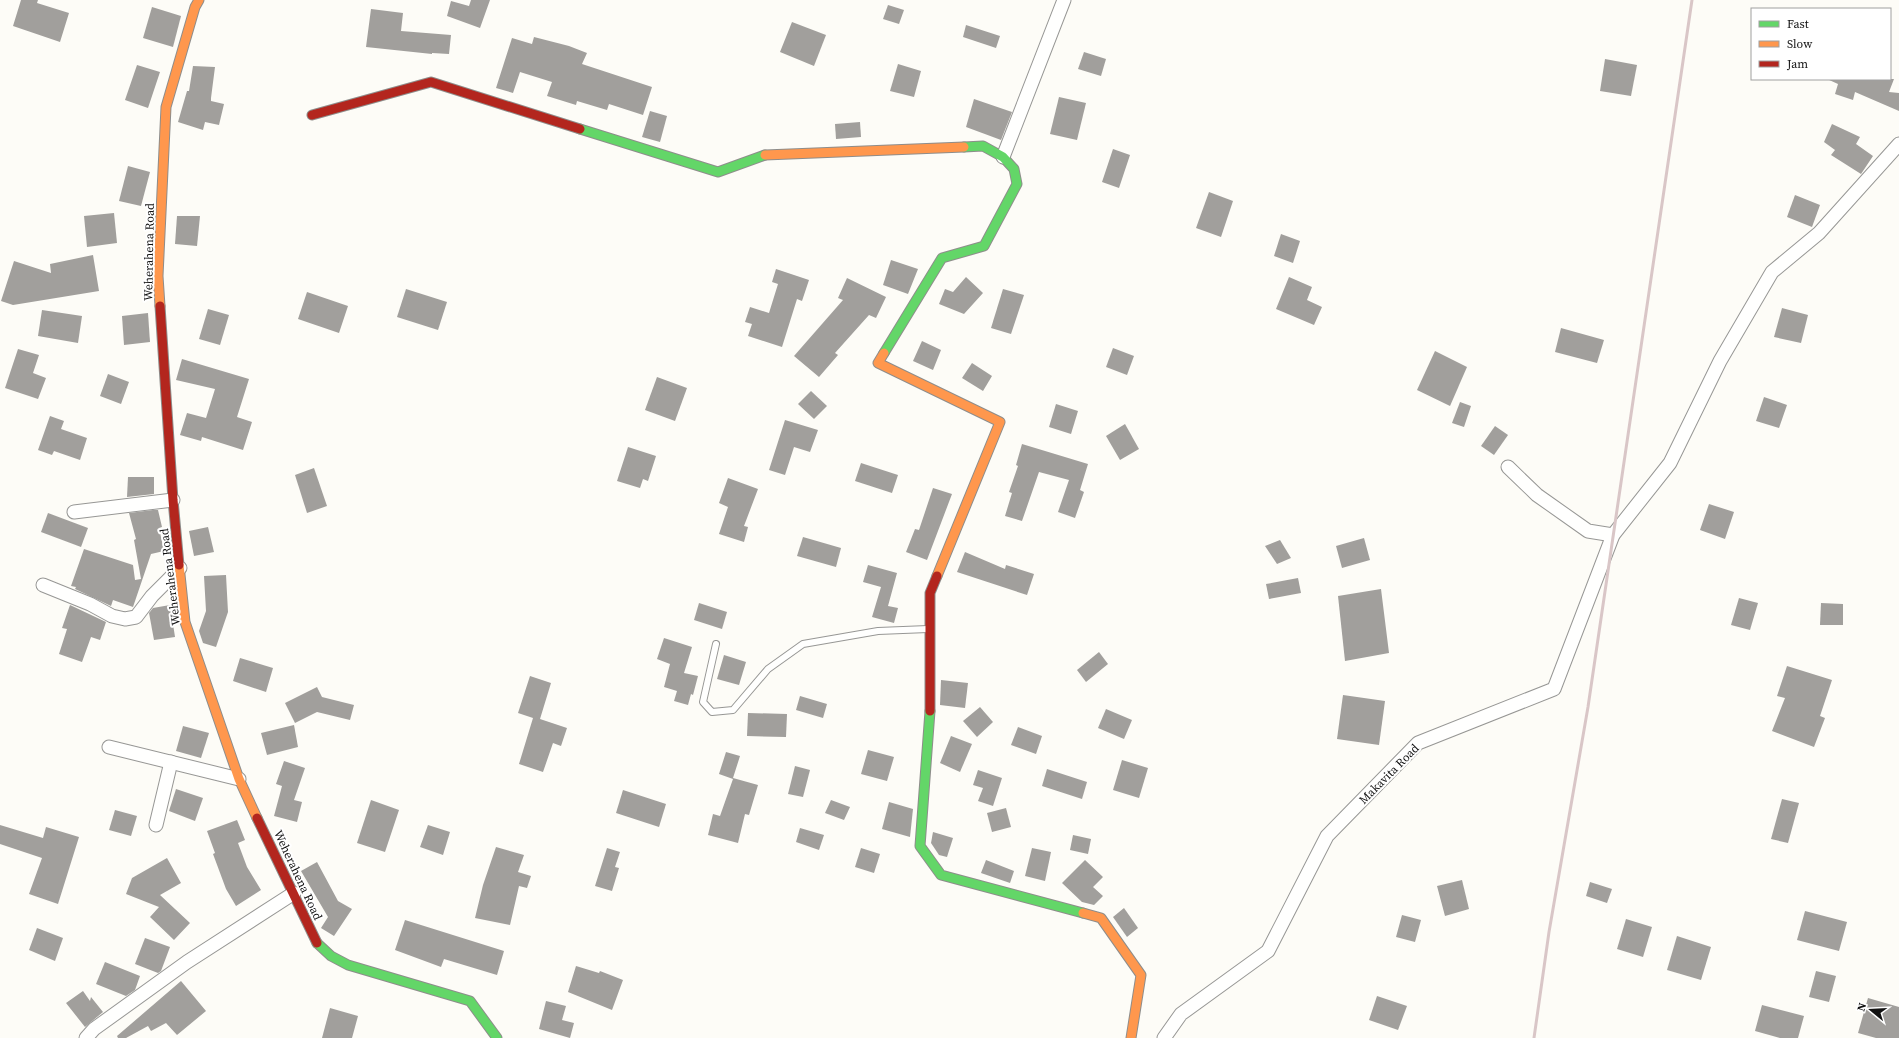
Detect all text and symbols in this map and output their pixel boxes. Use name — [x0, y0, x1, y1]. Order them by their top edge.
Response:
legend — [1751, 8, 1891, 80]
text: Fast — [1787, 16, 1809, 32]
text: Slow — [1787, 36, 1813, 52]
text: Jam — [1786, 56, 1808, 72]
street label: Weherahena Road — [140, 203, 158, 301]
street label: Weherahena Road — [156, 527, 184, 627]
street label: Makavita Road — [1355, 740, 1423, 808]
street label: Weherahena Road — [270, 827, 326, 923]
north arrow — [1851, 990, 1891, 1030]
text: N — [1854, 1001, 1870, 1013]

